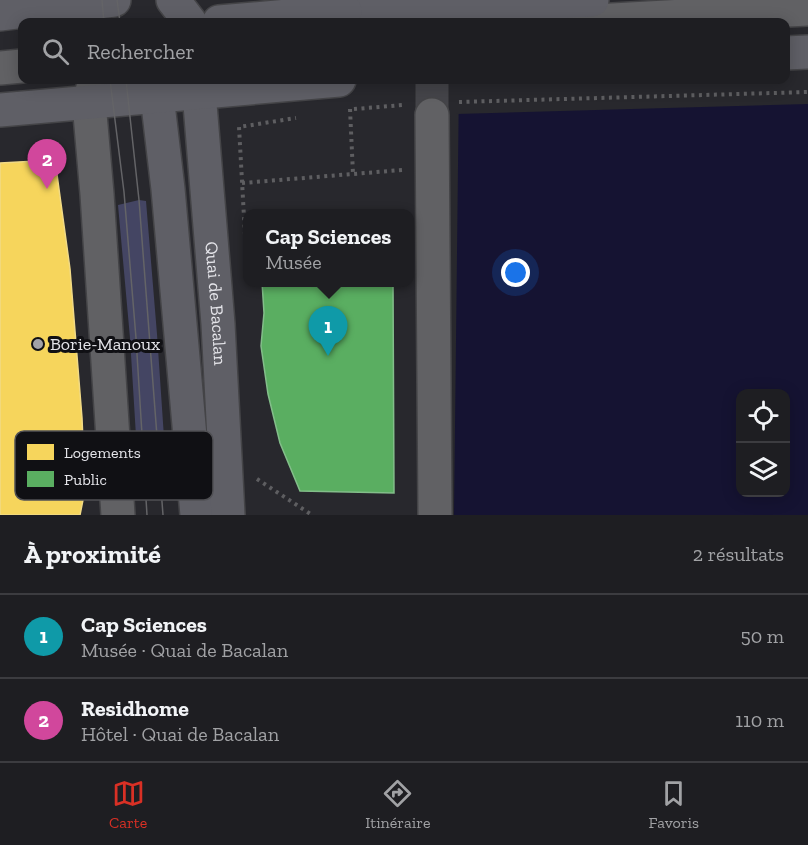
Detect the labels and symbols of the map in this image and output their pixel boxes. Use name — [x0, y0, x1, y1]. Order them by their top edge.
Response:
pin: 2 — [28, 140, 66, 189]
street label: Quai de Bacalan — [200, 241, 231, 366]
your location — [501, 258, 530, 287]
pin: 1 — [308, 306, 348, 356]
place label: Borie-Manoux — [50, 333, 160, 355]
marker: Borie-Manoux — [31, 337, 45, 351]
legend — [15, 431, 213, 500]
text: Logements — [64, 443, 141, 462]
text: Public — [64, 470, 107, 489]

